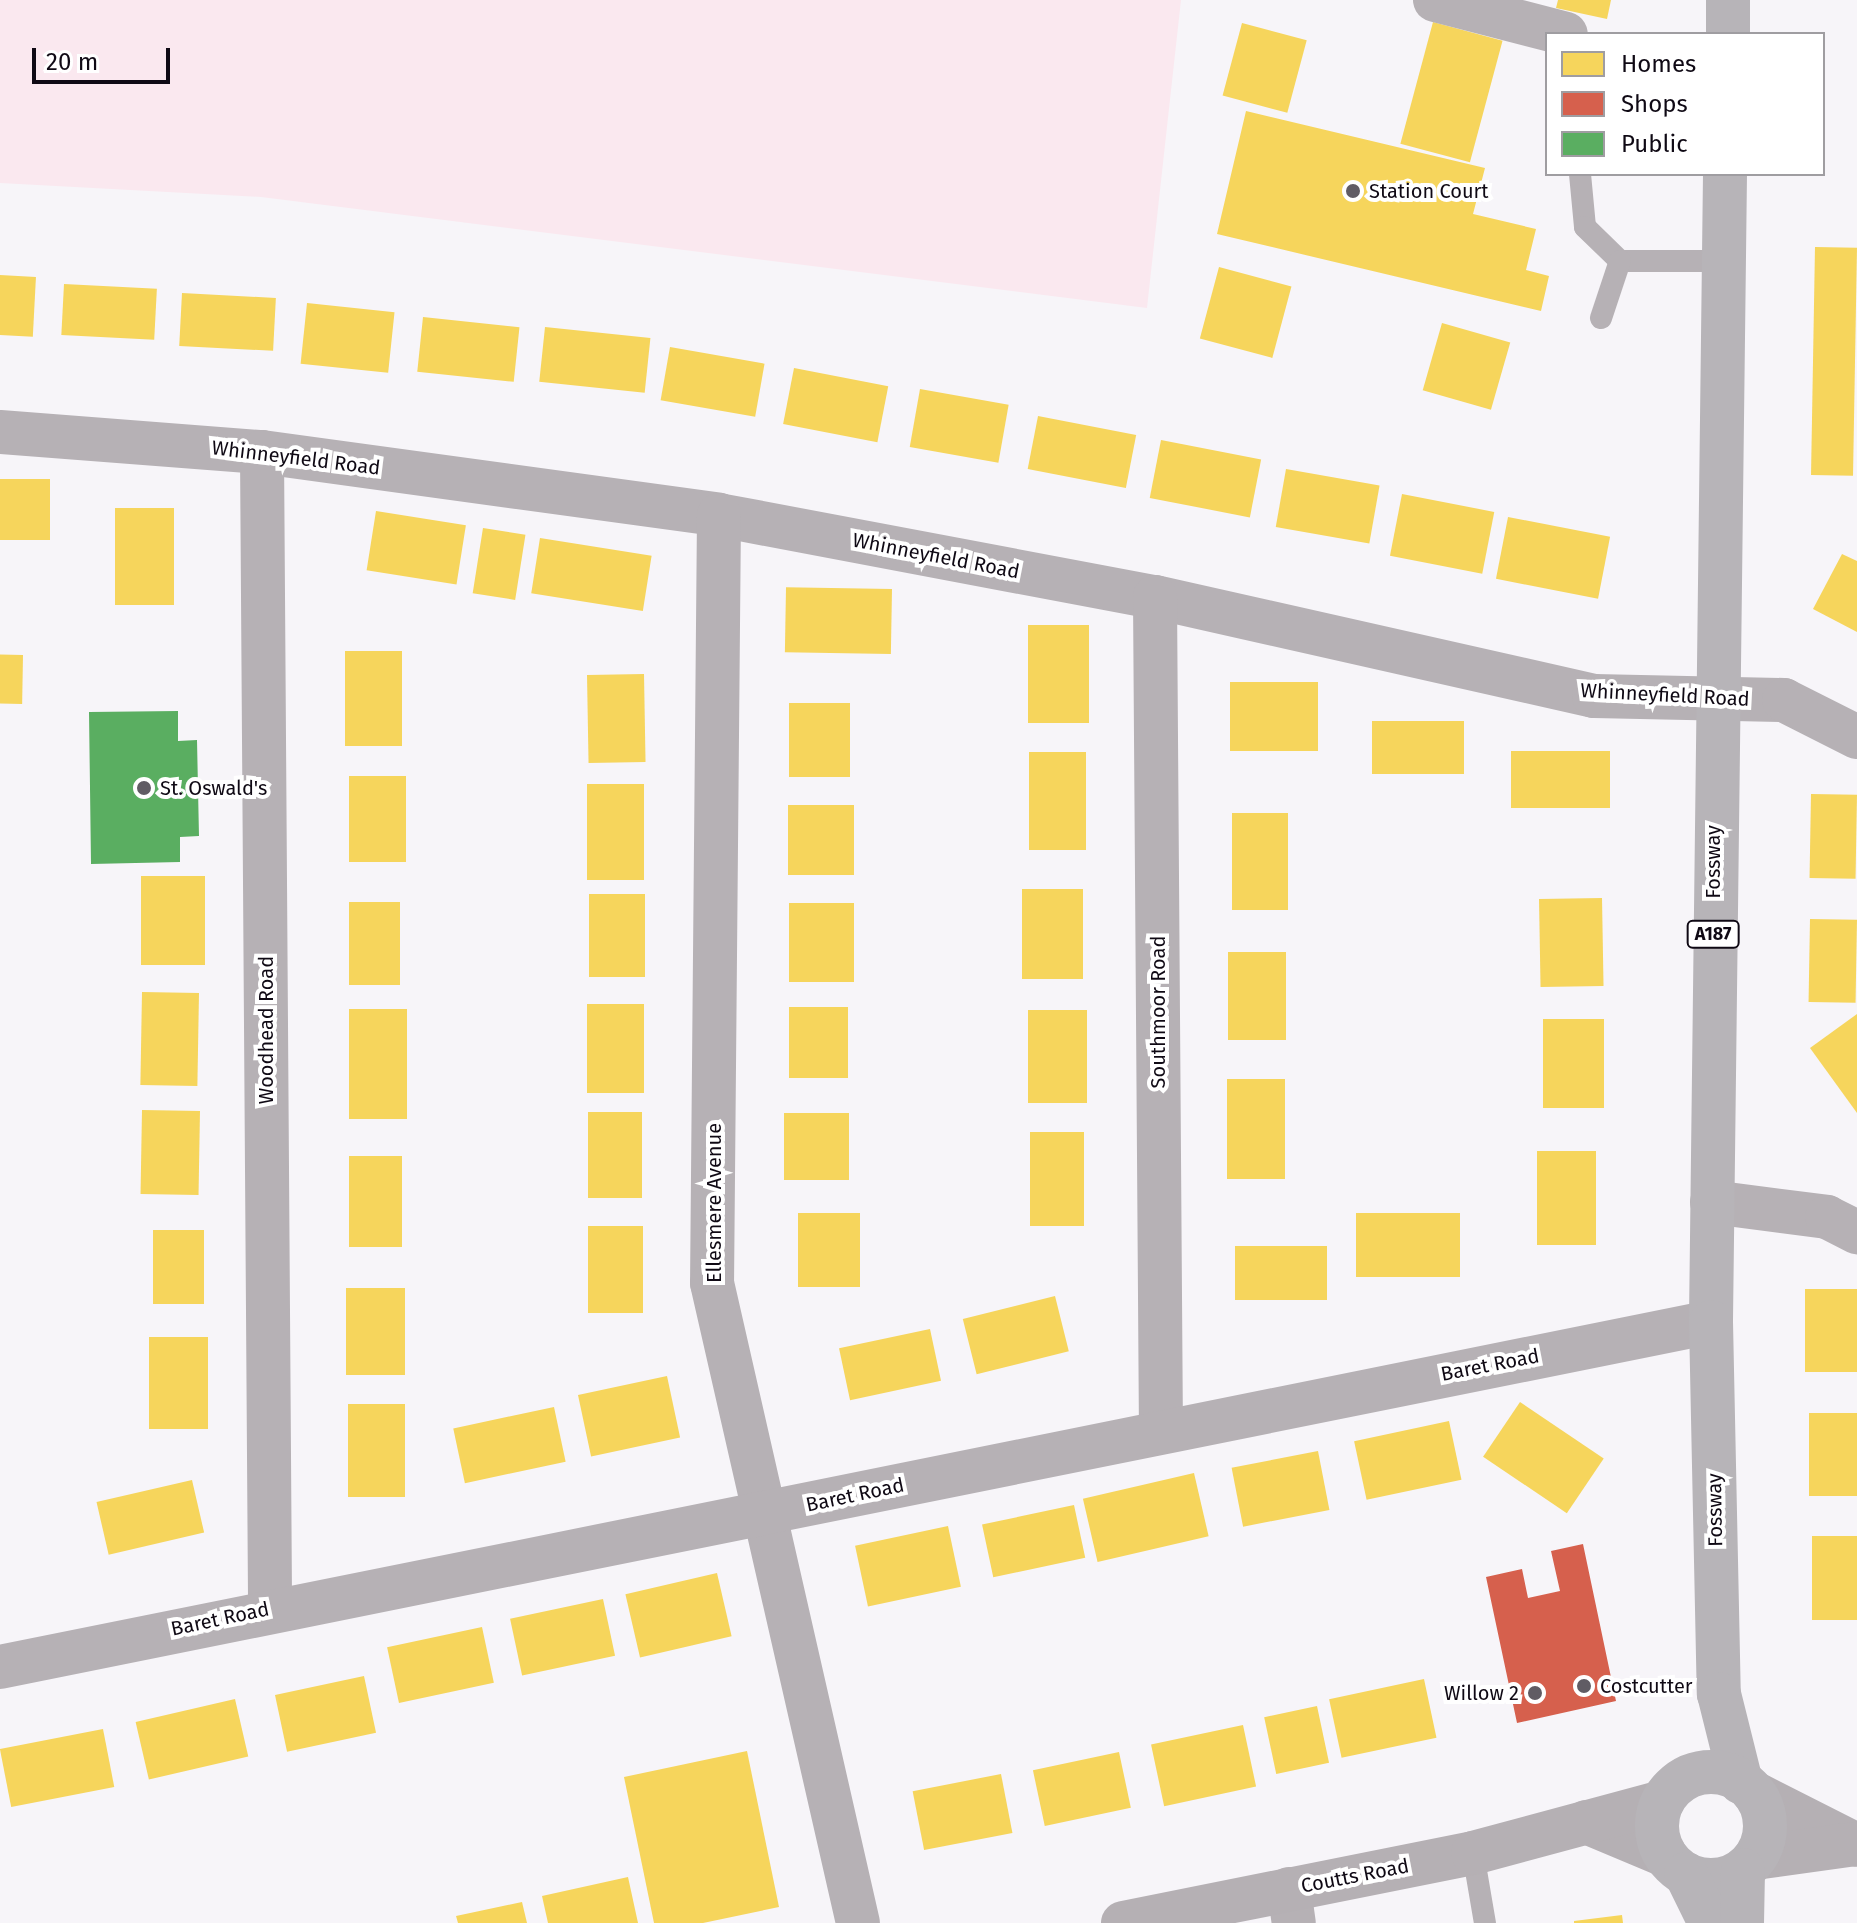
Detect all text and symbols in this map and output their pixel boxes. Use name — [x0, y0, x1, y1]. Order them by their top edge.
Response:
scale bar — [36, 32, 174, 82]
legend — [1545, 32, 1825, 176]
text: 20 m — [46, 48, 98, 76]
text: Homes — [1621, 50, 1696, 78]
text: Shops — [1621, 90, 1688, 118]
text: Public — [1621, 130, 1688, 158]
place label: Station Court — [1369, 179, 1488, 203]
marker: Station Court — [1344, 182, 1362, 200]
street label: Whinneyfield Road — [210, 436, 382, 480]
street label: Whinneyfield Road — [851, 528, 1021, 584]
street label: Whinneyfield Road — [1580, 679, 1750, 711]
place label: St. Oswald's — [160, 776, 267, 800]
marker: St. Oswald's — [135, 779, 153, 797]
street label: Fossway — [1701, 825, 1725, 899]
road number: A187 — [1685, 920, 1741, 948]
street label: Southmoor Road — [1146, 936, 1170, 1088]
street label: Woodhead Road — [254, 956, 278, 1104]
street label: Ellesmere Avenue — [702, 1123, 726, 1283]
street label: Baret Road — [1439, 1344, 1541, 1386]
street label: Baret Road — [804, 1473, 906, 1517]
street label: Fossway — [1702, 1473, 1728, 1547]
street label: Baret Road — [169, 1597, 271, 1641]
place label: Costcutter — [1600, 1674, 1692, 1698]
marker: Costcutter — [1575, 1677, 1593, 1695]
place label: Willow 2 — [1444, 1681, 1519, 1705]
marker: Willow 2 — [1526, 1684, 1544, 1702]
street label: Coutts Road — [1299, 1854, 1411, 1898]

